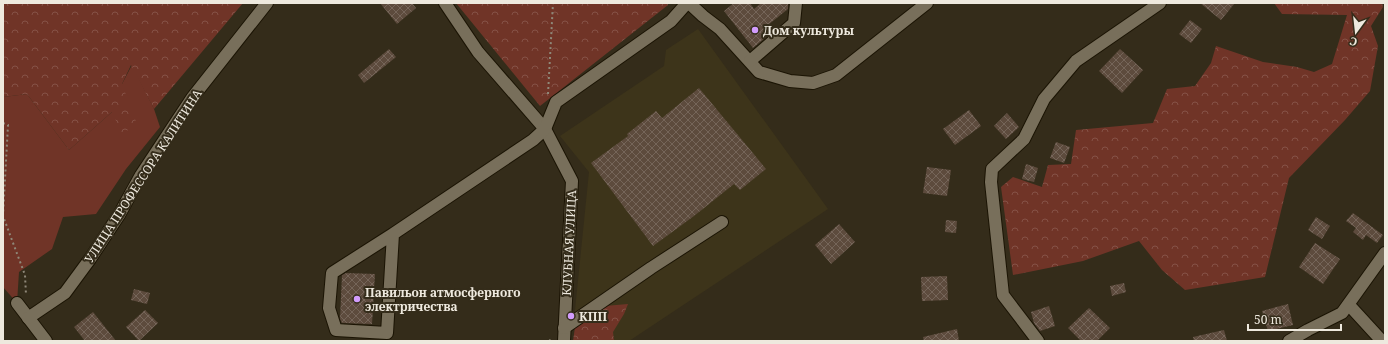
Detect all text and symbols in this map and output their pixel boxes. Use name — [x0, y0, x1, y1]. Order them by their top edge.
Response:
north arrow — [1336, 12, 1376, 52]
place label: Дом культуры — [763, 22, 854, 39]
marker: Дом культуры — [750, 25, 760, 35]
text: С — [1348, 34, 1359, 50]
street label: УЛИЦА ПРОФЕССОРА КАЛИТИНА — [80, 85, 206, 266]
street label: КЛУБНАЯ УЛИЦА — [558, 189, 580, 296]
place label: Павильон атмосферного электричества — [365, 284, 520, 315]
marker: Павильон атмосферного электричества — [352, 294, 362, 304]
scale bar — [1248, 306, 1341, 332]
place label: КПП — [579, 308, 607, 325]
marker: КПП — [566, 311, 576, 321]
text: 50 m — [1254, 311, 1282, 328]

